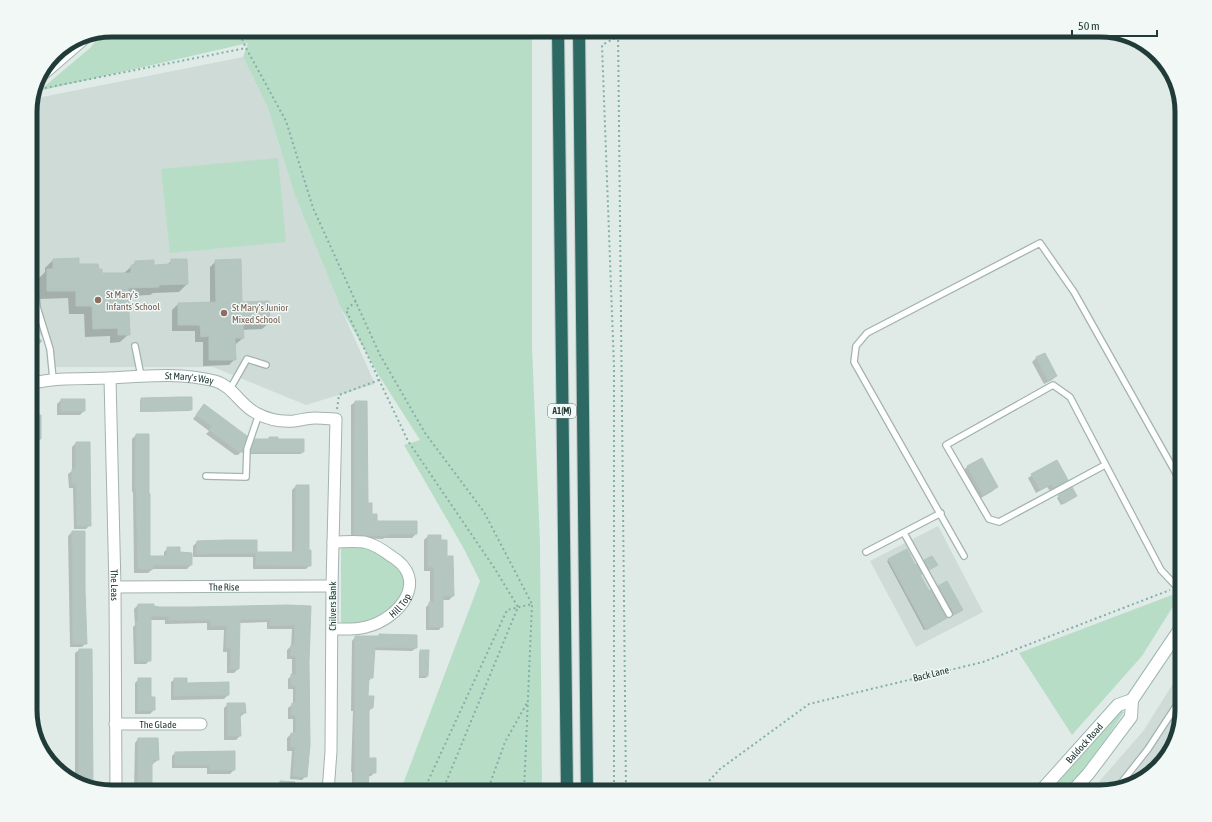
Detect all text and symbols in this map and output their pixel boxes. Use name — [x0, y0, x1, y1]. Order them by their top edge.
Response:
scale bar — [1072, 12, 1157, 38]
text: 50 m — [1078, 19, 1100, 33]
place label: St Mary's Infants' School — [106, 289, 160, 312]
marker: St Mary's Infants' School — [93, 295, 103, 305]
place label: St Mary's Junior Mixed School — [232, 302, 289, 325]
marker: St Mary's Junior Mixed School — [219, 308, 229, 318]
street label: St Mary's Way — [165, 370, 215, 386]
road number: A1(M) — [548, 404, 576, 418]
street label: The Leas — [109, 569, 121, 601]
street label: The Rise — [209, 581, 240, 592]
street label: Chilvers Bank — [327, 581, 338, 631]
street label: Hill Top — [387, 591, 413, 620]
street label: Back Lane — [912, 664, 951, 684]
street label: The Glade — [140, 719, 177, 730]
street label: Baldock Road — [1063, 720, 1105, 765]

